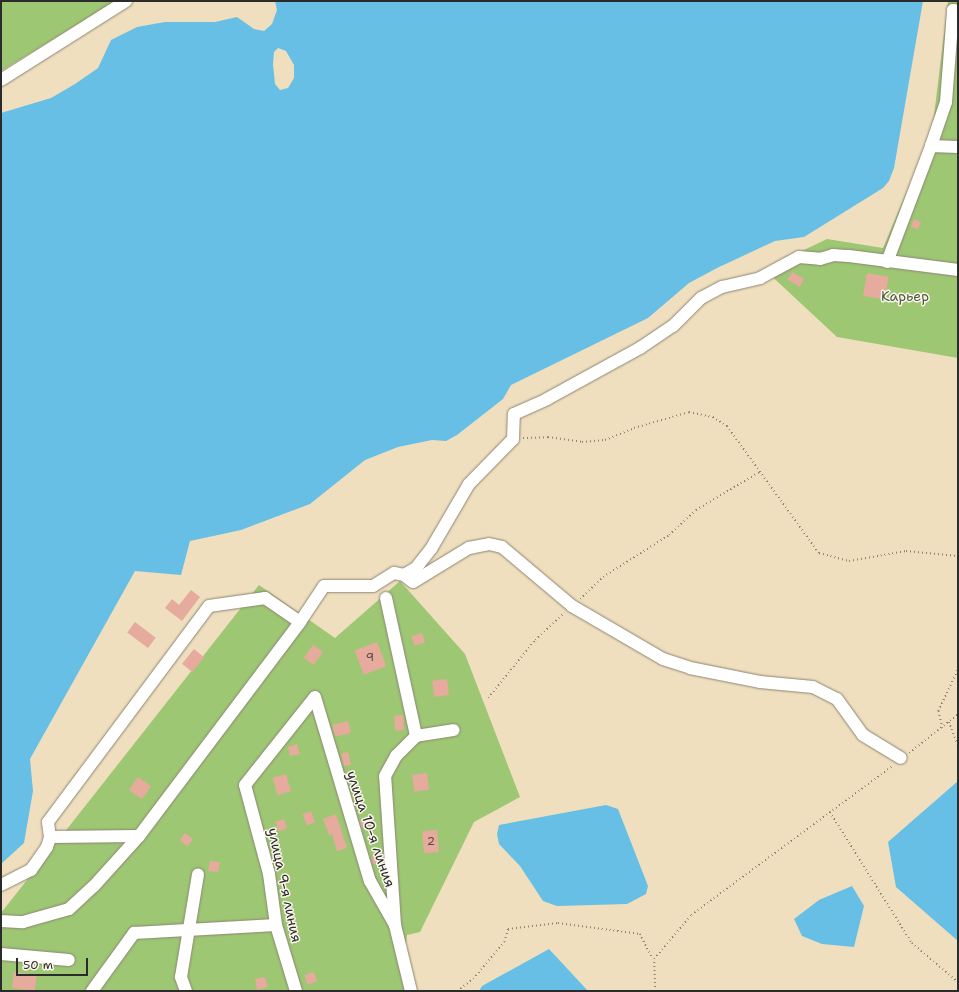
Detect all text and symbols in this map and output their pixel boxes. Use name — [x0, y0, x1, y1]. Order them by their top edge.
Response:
park label: Карьер — [881, 288, 929, 304]
house number: 9 — [366, 651, 374, 665]
street label: улица 10-я линия — [343, 769, 399, 889]
street label: улица 9-я линия — [265, 826, 305, 944]
house number: 2 — [427, 835, 435, 849]
scale bar — [18, 950, 90, 976]
text: 50 m — [23, 957, 53, 973]

